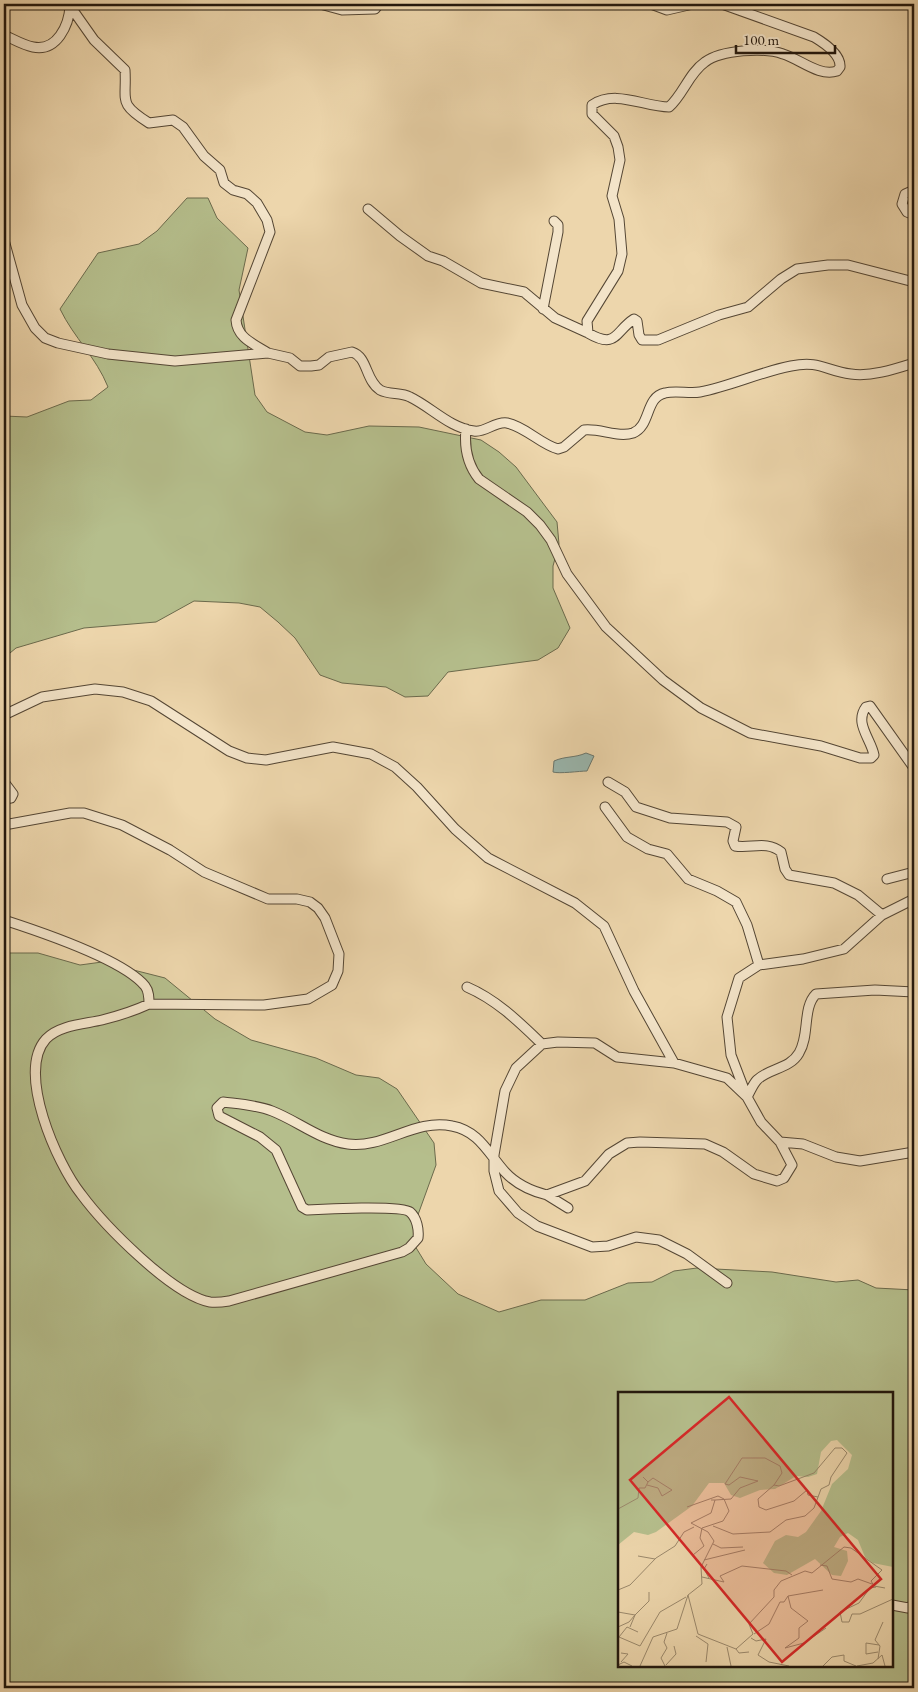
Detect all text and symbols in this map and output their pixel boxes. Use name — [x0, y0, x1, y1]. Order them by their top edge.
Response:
scale bar — [736, 22, 834, 54]
text: 100 m — [743, 30, 780, 49]
inset map — [618, 1392, 893, 1667]

